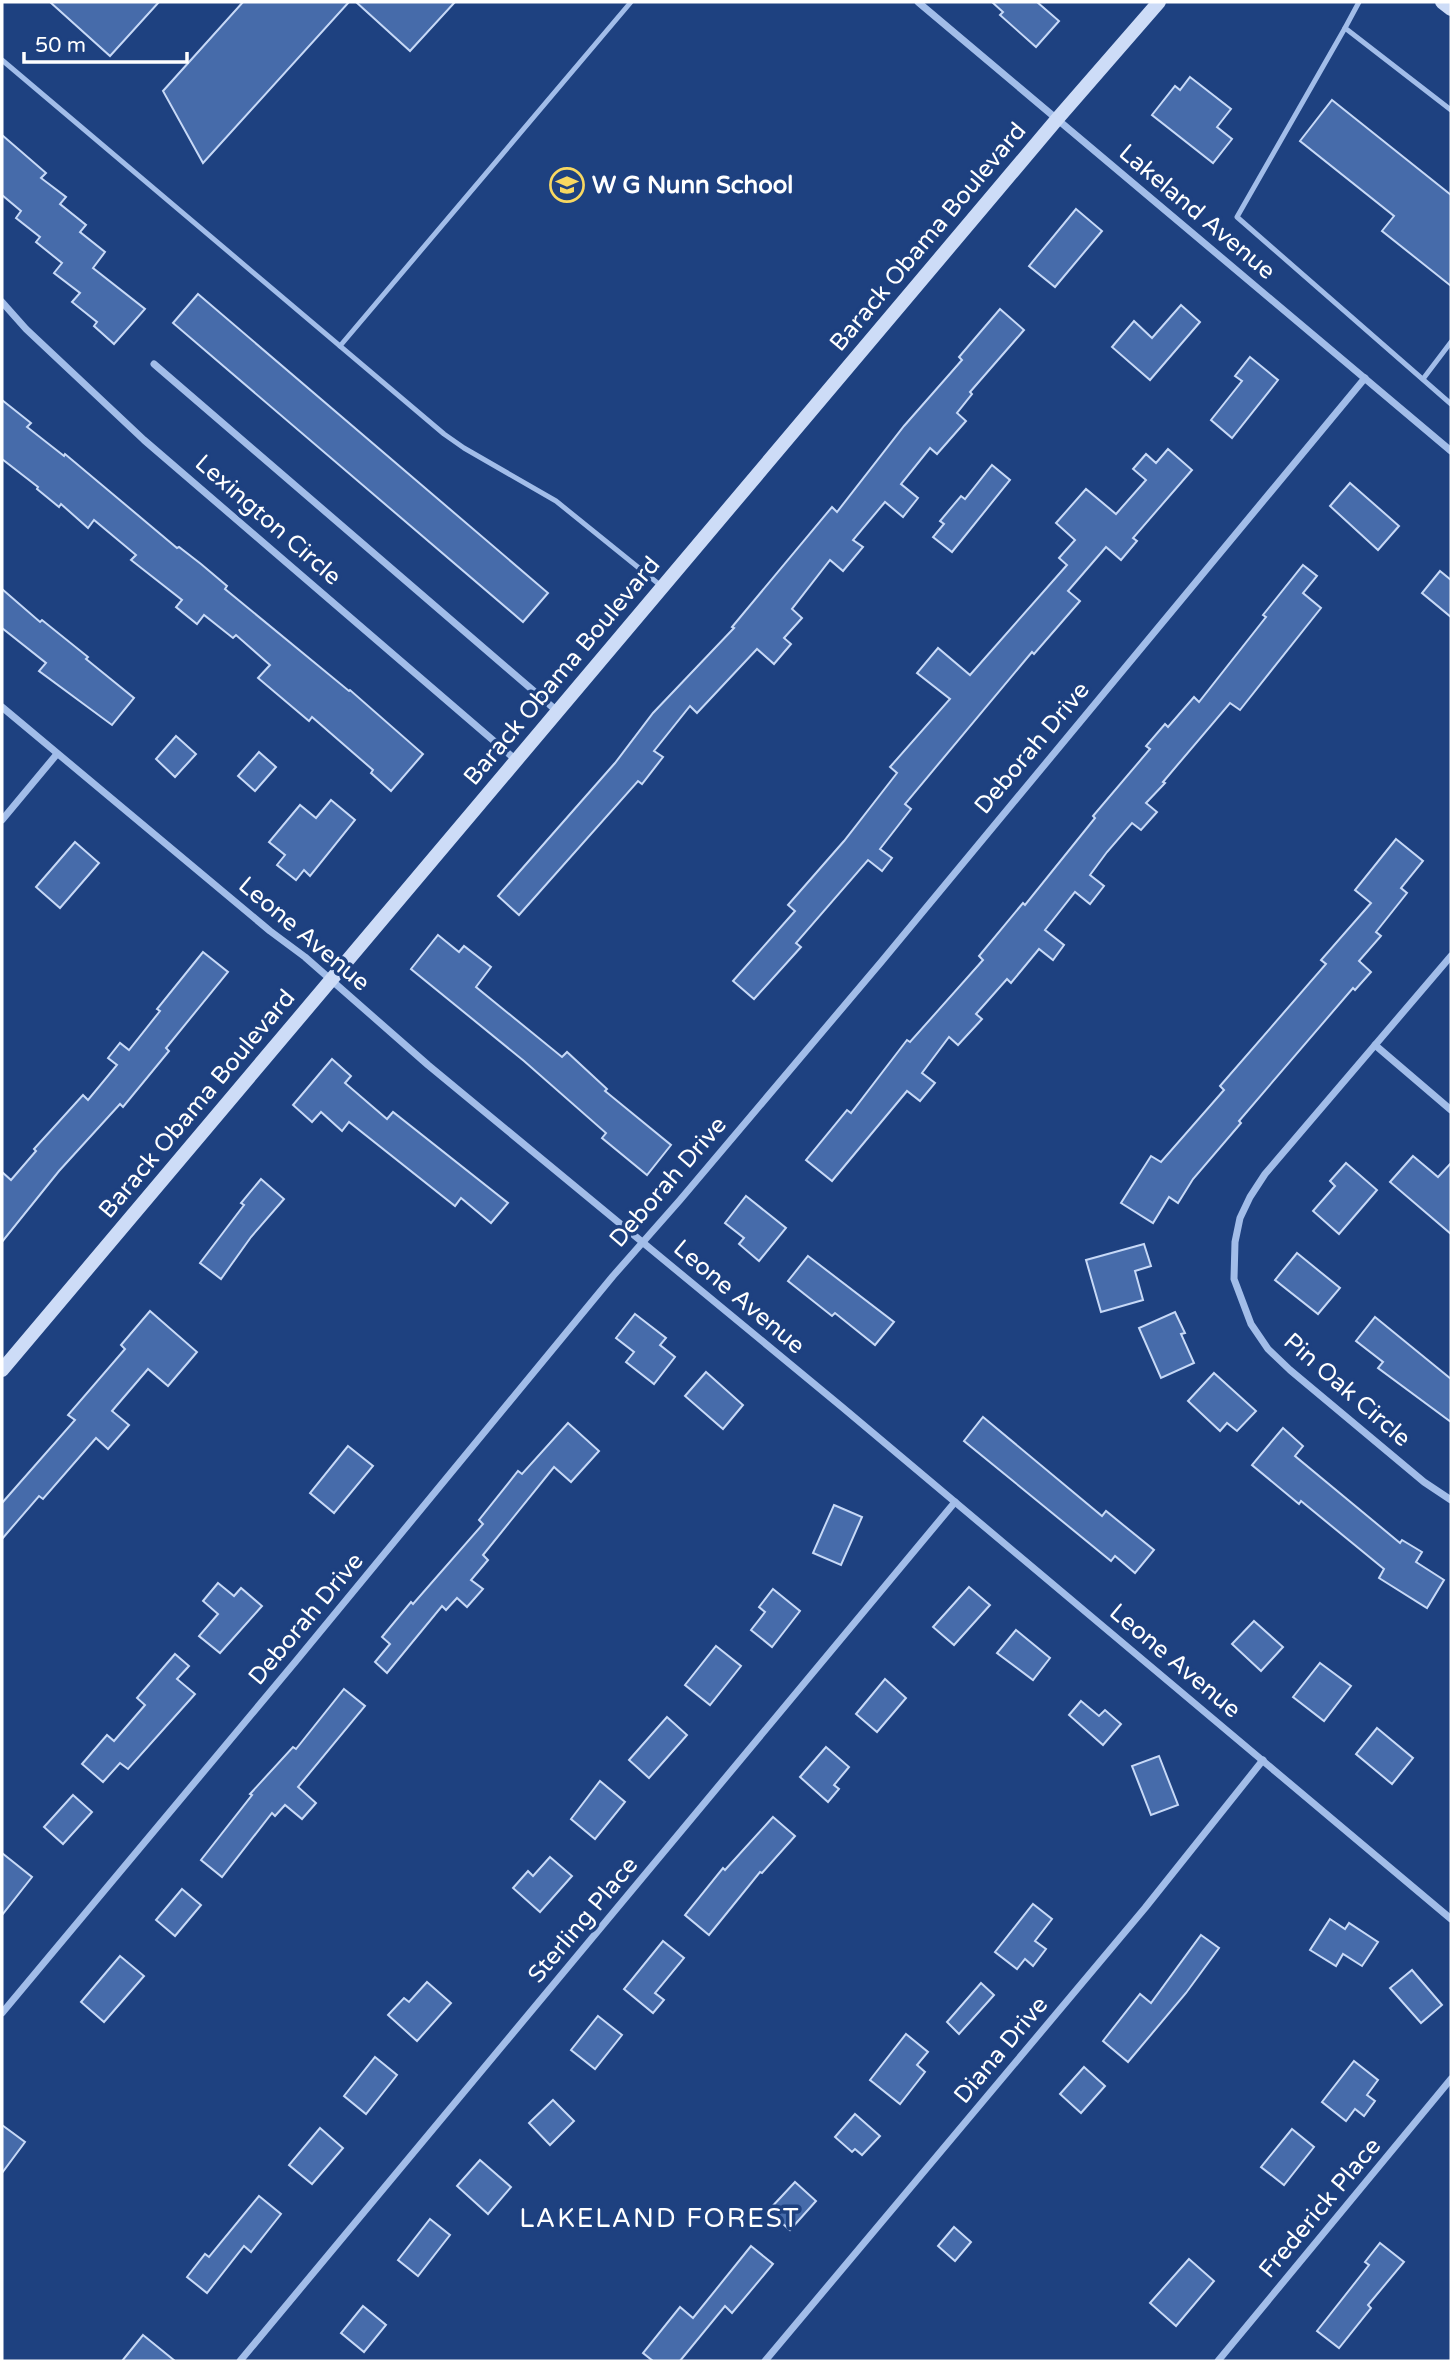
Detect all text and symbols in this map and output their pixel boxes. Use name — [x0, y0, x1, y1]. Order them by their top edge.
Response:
scale bar — [24, 21, 187, 65]
text: 50 m — [35, 33, 86, 58]
street label: Barack Obama Boulevard — [824, 117, 1032, 357]
street label: Lakeland Avenue — [1113, 138, 1281, 286]
school or university icon: W G Nunn School — [548, 166, 586, 204]
place label: W G Nunn School — [592, 171, 793, 200]
street label: Lexington Circle — [189, 449, 347, 591]
street label: Barack Obama Boulevard — [458, 551, 666, 791]
street label: Deborah Drive — [968, 676, 1096, 820]
street label: Leone Avenue — [232, 871, 376, 997]
street label: Barack Obama Boulevard — [93, 984, 301, 1224]
street label: Deborah Drive — [603, 1111, 733, 1253]
street label: Leone Avenue — [667, 1234, 811, 1360]
street label: Pin Oak Circle — [1278, 1327, 1416, 1453]
street label: Deborah Drive — [242, 1547, 370, 1691]
street label: Leone Avenue — [1103, 1598, 1247, 1724]
street label: Sterling Place — [522, 1851, 644, 1989]
street label: Diana Drive — [948, 1991, 1054, 2109]
street label: Frederick Place — [1253, 2132, 1387, 2284]
district label: LAKELAND FOREST — [519, 2203, 801, 2234]

